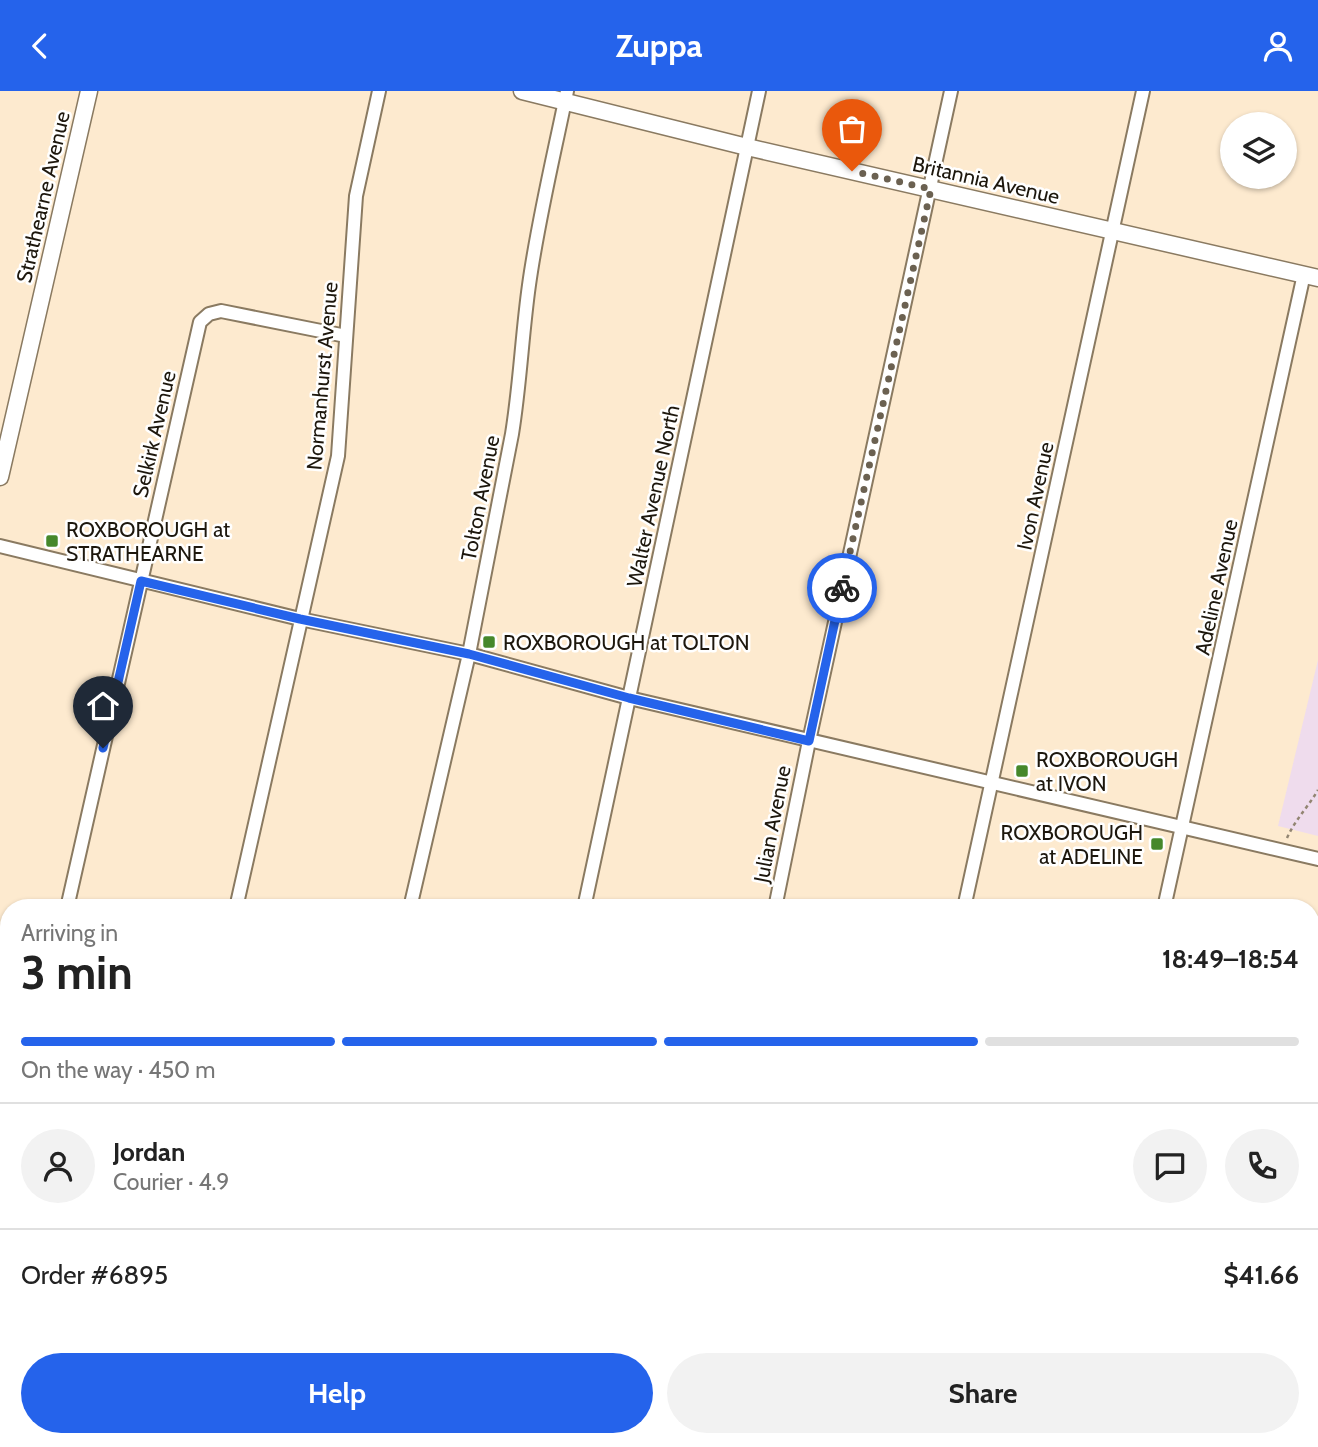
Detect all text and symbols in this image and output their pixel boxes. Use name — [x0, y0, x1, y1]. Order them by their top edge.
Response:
text: Zuppa — [616, 26, 702, 65]
icon: back — [21, 27, 59, 65]
icon: person — [1259, 27, 1297, 65]
pin — [822, 99, 882, 171]
street label: Strathearne Avenue — [11, 109, 75, 285]
icon: bag — [833, 110, 871, 148]
map controls — [1220, 112, 1297, 189]
button: layers — [1220, 112, 1297, 189]
street label: Britannia Avenue — [910, 151, 1062, 209]
street label: Normanhurst Avenue — [301, 281, 343, 471]
street label: Selkirk Avenue — [127, 368, 181, 500]
street label: Walter Avenue North — [621, 403, 685, 589]
street label: Tolton Avenue — [456, 433, 504, 563]
street label: Ivon Avenue — [1011, 439, 1059, 552]
place label: ROXBOROUGH at STRATHEARNE — [66, 517, 230, 566]
street label: Adeline Avenue — [1189, 517, 1243, 657]
marker: ROXBOROUGH at STRATHEARNE — [44, 533, 60, 549]
courier — [807, 553, 877, 623]
icon: bike — [823, 569, 861, 607]
place label: ROXBOROUGH at TOLTON — [503, 630, 749, 655]
marker: ROXBOROUGH at TOLTON — [481, 634, 497, 650]
pin — [73, 676, 133, 748]
icon: home — [84, 687, 122, 725]
place label: ROXBOROUGH at IVON — [1036, 747, 1178, 796]
street label: Julian Avenue — [748, 763, 796, 886]
marker: ROXBOROUGH at IVON — [1014, 763, 1030, 779]
place label: ROXBOROUGH at ADELINE — [1001, 820, 1143, 869]
marker: ROXBOROUGH at ADELINE — [1149, 836, 1165, 852]
text: Arriving in — [21, 919, 118, 947]
text: 18:49–18:54 — [1162, 943, 1299, 975]
text: 3 min — [21, 945, 133, 1001]
text: On the way · 450 m — [21, 1056, 216, 1084]
button: person — [21, 1129, 95, 1203]
button: chat — [1133, 1129, 1207, 1203]
button: phone — [1225, 1129, 1299, 1203]
text: Jordan — [113, 1136, 185, 1168]
text: Courier · 4.9 — [113, 1168, 229, 1196]
text: Order #6895 — [21, 1259, 168, 1291]
text: $41.66 — [1223, 1259, 1299, 1291]
button: Help — [21, 1353, 653, 1433]
button: Share — [667, 1353, 1299, 1433]

